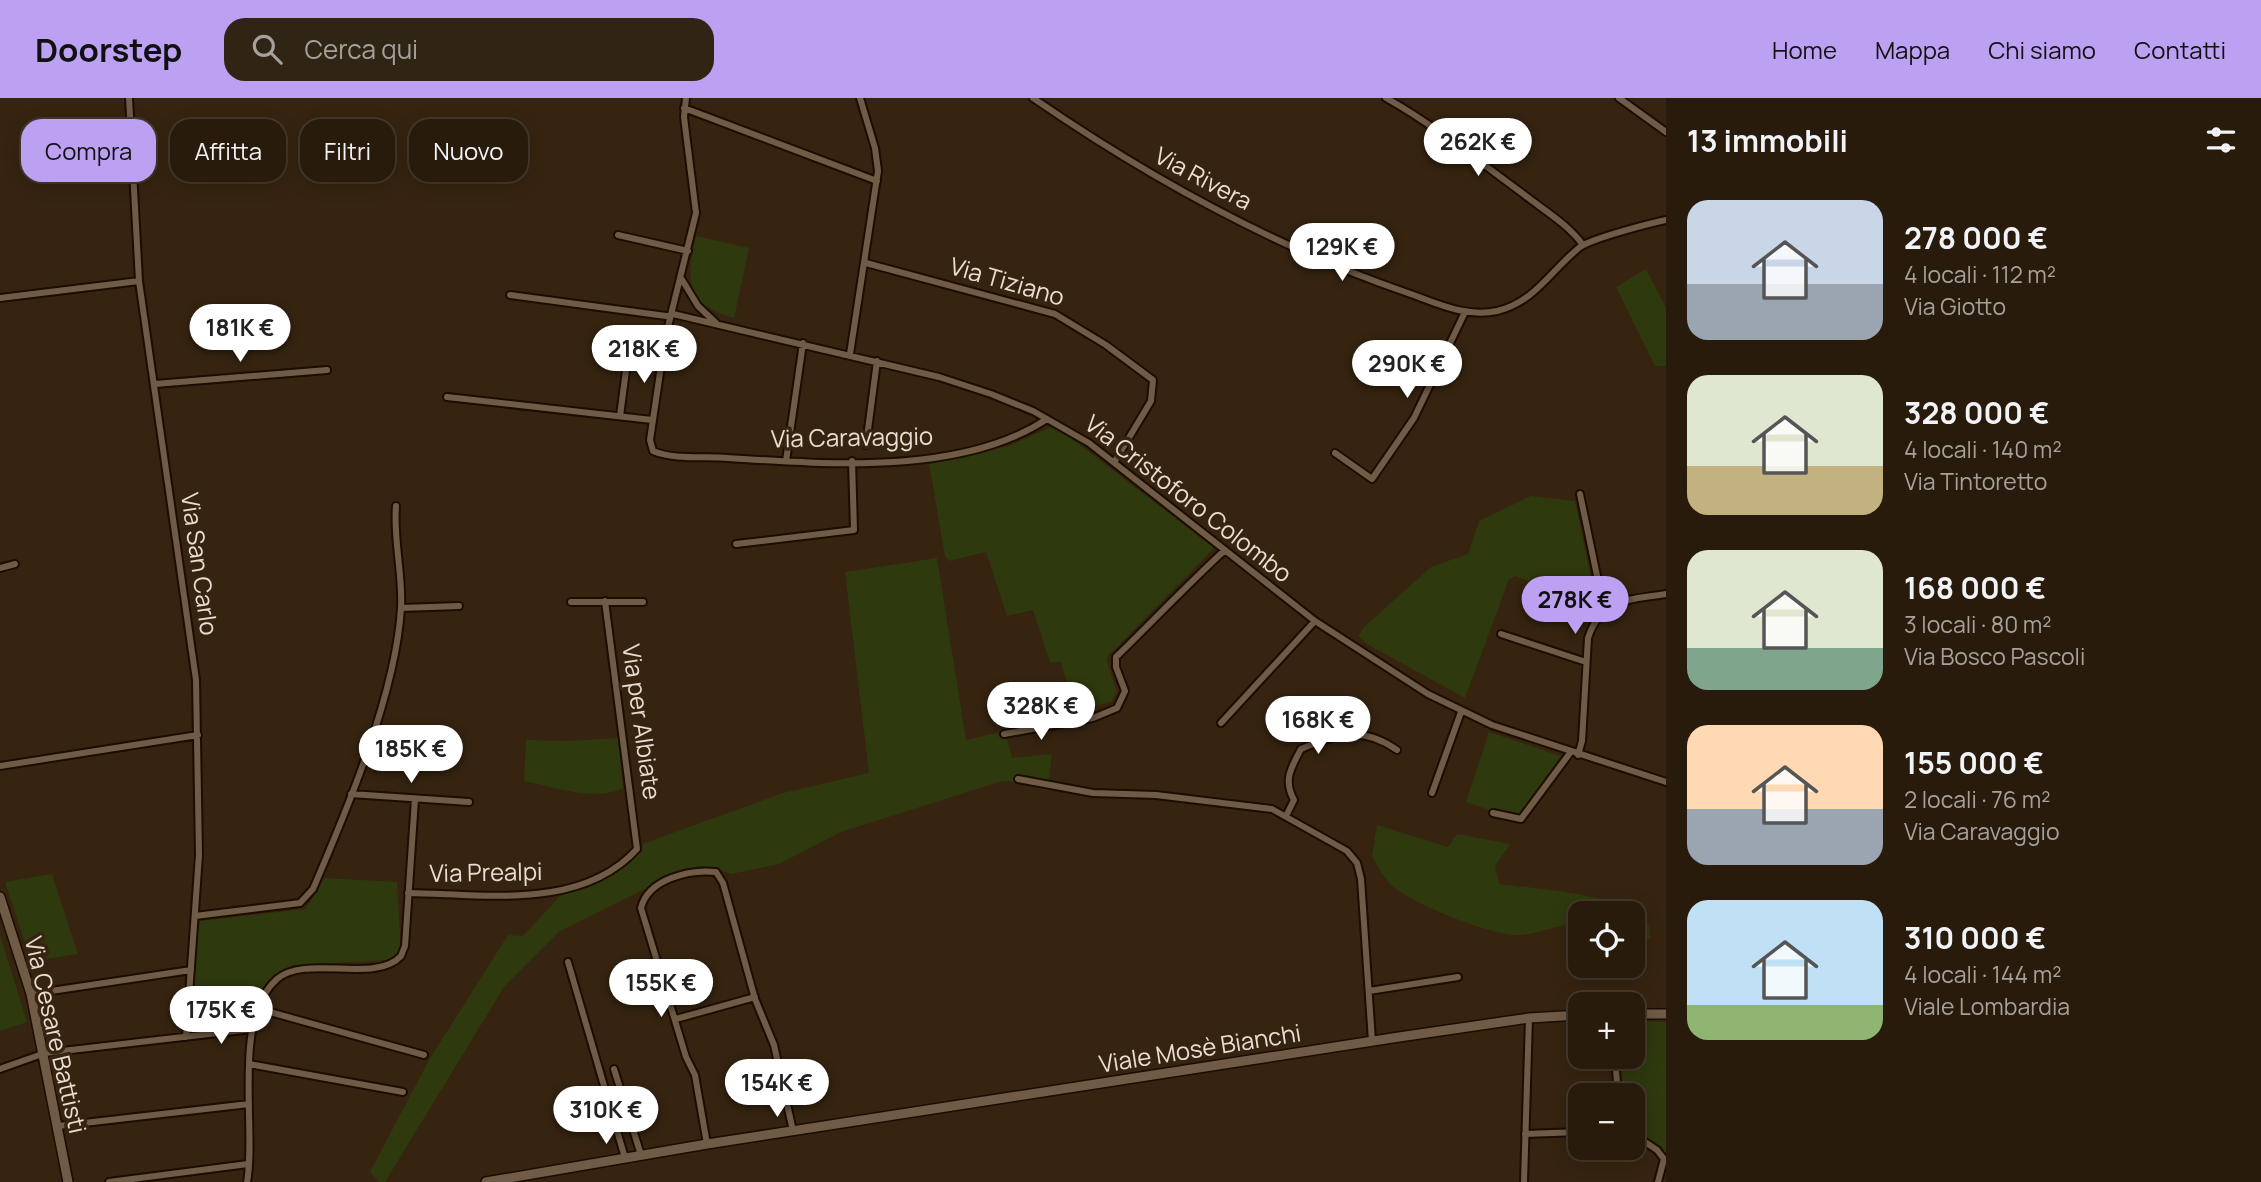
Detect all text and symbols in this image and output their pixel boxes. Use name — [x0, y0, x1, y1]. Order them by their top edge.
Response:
search box — [224, 18, 714, 81]
text: Doorstep — [35, 27, 182, 72]
icon: search — [248, 30, 286, 68]
text: Cerca qui — [304, 31, 418, 67]
text: Home — [1772, 33, 1837, 66]
text: Mappa — [1875, 33, 1950, 66]
text: Chi siamo — [1988, 33, 2096, 66]
text: Contatti — [2134, 33, 2226, 66]
pin: 262K € — [1421, 118, 1535, 178]
chip: Compra — [21, 119, 156, 182]
chip: Affitta — [170, 119, 286, 182]
chip: Filtri — [300, 119, 395, 182]
chip: Nuovo — [409, 119, 528, 182]
text: 13 immobili — [1687, 120, 1848, 161]
icon: filters — [2202, 121, 2240, 159]
text: 262K € — [1440, 125, 1516, 157]
street label: Via Rivera — [1149, 138, 1258, 217]
text: 278 000 € — [1904, 217, 2048, 258]
pin: 129K € — [1285, 223, 1399, 283]
icon: home — [1743, 228, 1827, 312]
text: 129K € — [1306, 230, 1378, 262]
street label: Via Tiziano — [946, 248, 1069, 313]
text: 4 locali · 112 m² — [1904, 258, 2056, 290]
text: Via Giotto — [1904, 290, 2006, 322]
pin: 181K € — [183, 304, 297, 364]
text: 181K € — [206, 311, 274, 343]
pin: 218K € — [587, 326, 701, 385]
text: 218K € — [608, 332, 680, 364]
pin: 290K € — [1350, 341, 1464, 400]
text: 290K € — [1368, 347, 1446, 379]
text: 328 000 € — [1904, 392, 2049, 433]
icon: home — [1743, 403, 1827, 487]
street label: Via Cristoforo Colombo — [1078, 406, 1299, 589]
street label: Via Caravaggio — [771, 419, 933, 454]
text: 4 locali · 140 m² — [1904, 433, 2062, 465]
text: Via Tintoretto — [1904, 465, 2047, 497]
street label: Via San Carlo — [174, 490, 227, 637]
text: 168 000 € — [1904, 567, 2046, 608]
pin: 278K € — [1518, 576, 1632, 636]
icon: home — [1743, 578, 1827, 662]
text: 278K € — [1538, 583, 1612, 615]
text: 3 locali · 80 m² — [1904, 608, 2052, 640]
text: Via Bosco Pascoli — [1904, 640, 2085, 672]
street label: Via per Albiate — [615, 642, 670, 802]
pin: 328K € — [984, 682, 1098, 742]
text: 328K € — [1003, 689, 1079, 721]
pin: 168K € — [1261, 696, 1375, 756]
text: 168K € — [1281, 703, 1355, 735]
pin: 185K € — [354, 726, 468, 785]
text: 185K € — [375, 732, 447, 764]
text: 155 000 € — [1904, 742, 2044, 783]
icon: home — [1743, 753, 1827, 837]
text: 2 locali · 76 m² — [1904, 783, 2050, 815]
text: Via Caravaggio — [1904, 815, 2060, 847]
street label: Via Prealpi — [429, 854, 543, 889]
map controls — [1568, 901, 1645, 1160]
button: locate — [1568, 901, 1645, 978]
text: 310 000 € — [1904, 917, 2046, 958]
icon: home — [1743, 928, 1827, 1012]
street label: Via Cesare Battisti — [18, 933, 95, 1136]
text: 4 locali · 144 m² — [1904, 958, 2061, 990]
pin: 155K € — [604, 960, 718, 1019]
text: 155K € — [625, 966, 697, 998]
pin: 175K € — [164, 986, 278, 1046]
text: Viale Lombardia — [1904, 990, 2070, 1022]
button: + — [1568, 992, 1645, 1069]
text: 175K € — [186, 993, 256, 1025]
street label: Viale Mosè Bianchi — [1096, 1015, 1303, 1080]
pin: 154K € — [720, 1060, 834, 1119]
text: 154K € — [741, 1066, 813, 1098]
button: − — [1568, 1083, 1645, 1160]
pin: 310K € — [549, 1086, 663, 1146]
text: 310K € — [569, 1093, 643, 1125]

